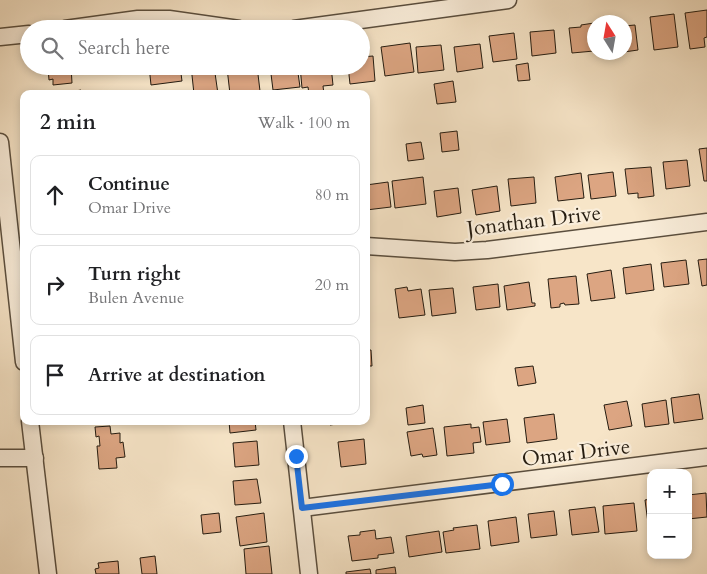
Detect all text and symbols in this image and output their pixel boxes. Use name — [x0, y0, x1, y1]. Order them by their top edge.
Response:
north arrow — [587, 15, 632, 60]
search box — [20, 20, 370, 75]
icon: search — [38, 34, 66, 62]
text: Search here — [78, 35, 170, 61]
text: 2 min — [40, 108, 96, 137]
text: Walk · 100 m — [258, 112, 350, 134]
text: Continue — [88, 171, 170, 197]
icon: ahead — [41, 181, 69, 209]
text: 80 m — [315, 184, 349, 206]
text: Omar Drive — [88, 197, 171, 219]
street label: Jonathan Drive — [462, 198, 603, 244]
text: Turn right — [88, 261, 180, 287]
icon: right — [41, 271, 69, 299]
text: 20 m — [315, 274, 349, 296]
text: Bulen Avenue — [88, 287, 184, 309]
icon: arrive — [41, 361, 69, 389]
text: Arrive at destination — [88, 362, 265, 388]
street label: Omar Drive — [520, 432, 632, 474]
route end — [285, 445, 308, 468]
map controls — [647, 469, 692, 559]
button: + — [647, 469, 692, 514]
route start — [491, 473, 514, 496]
button: − — [647, 514, 692, 559]

